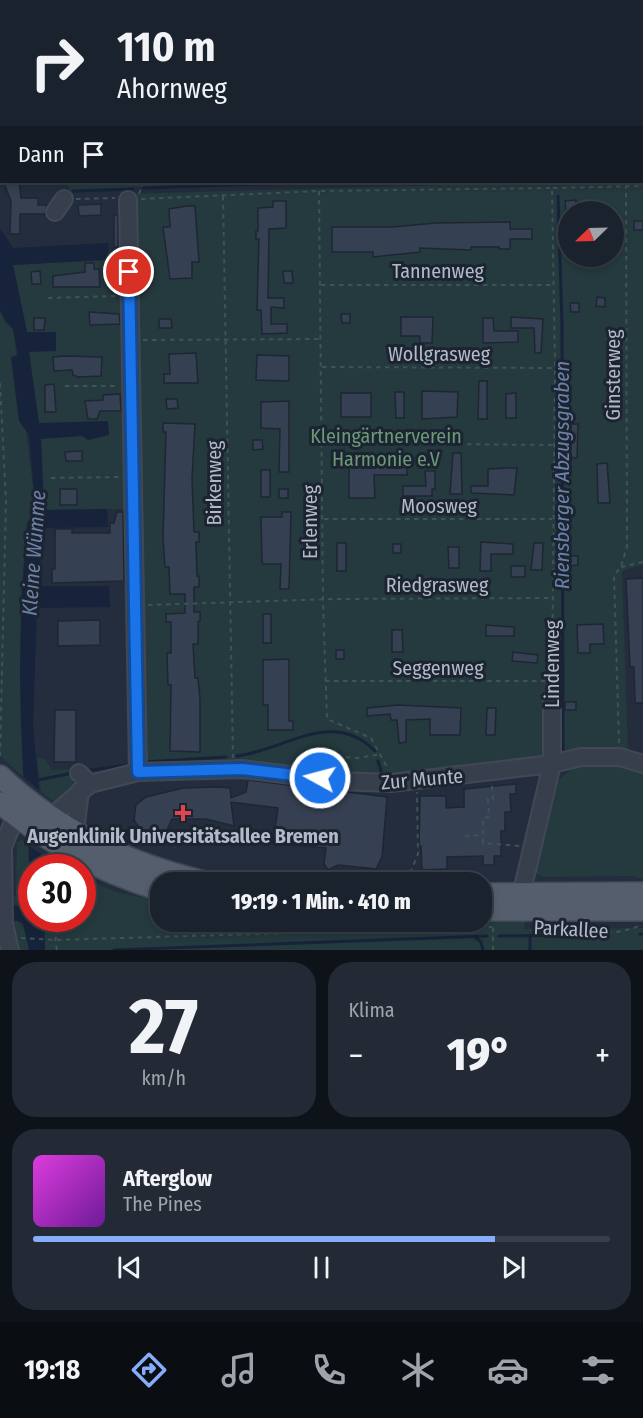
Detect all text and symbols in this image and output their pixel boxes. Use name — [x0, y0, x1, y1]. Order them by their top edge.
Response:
text: 110 m — [117, 22, 216, 72]
icon: right — [18, 24, 96, 102]
text: Ahornweg — [117, 73, 227, 105]
icon: arrive — [77, 138, 110, 171]
text: Dann — [18, 141, 65, 168]
north arrow — [558, 201, 624, 267]
map controls — [558, 201, 624, 267]
pin — [103, 246, 154, 297]
icon: arrive — [112, 255, 145, 288]
street label: Tannenweg — [392, 259, 485, 283]
street label: Ginsterweg — [601, 329, 625, 421]
street label: Wollgrasweg — [388, 342, 491, 366]
water label: Riensberger Abzugsgraben — [549, 361, 575, 589]
park label: Kleingärtnerverein Harmonie e.V — [310, 424, 462, 471]
street label: Birkenweg — [202, 440, 226, 525]
street label: Erlenweg — [298, 484, 322, 559]
water label: Kleine Wümme — [17, 489, 51, 617]
street label: Moosweg — [401, 494, 478, 518]
street label: Riedgrasweg — [386, 573, 489, 597]
street label: Lindenweg — [540, 619, 564, 708]
street label: Seggenweg — [392, 656, 484, 680]
position arrow — [288, 746, 352, 810]
street label: Zur Munte — [380, 763, 464, 795]
marker: Augenklinik Universitätsallee Bremen — [174, 804, 192, 822]
place label: Augenklinik Universitätsallee Bremen — [26, 824, 339, 848]
speed limit sign: 30 — [18, 854, 96, 932]
text: 19:19 · 1 Min. · 410 m — [231, 888, 411, 915]
street label: Parkallee — [533, 915, 609, 943]
text: 27 — [129, 980, 198, 1074]
text: Klima — [349, 998, 395, 1022]
text: 19° — [447, 1028, 511, 1082]
text: − — [349, 1036, 363, 1076]
text: + — [595, 1036, 610, 1076]
text: km/h — [141, 1066, 186, 1090]
text: Afterglow — [123, 1165, 212, 1192]
text: The Pines — [123, 1192, 202, 1216]
icon: previous — [113, 1251, 146, 1284]
icon: pause — [305, 1251, 338, 1284]
icon: next — [497, 1251, 530, 1284]
icon: directions — [128, 1349, 170, 1391]
icon: music — [218, 1349, 260, 1391]
icon: phone — [308, 1349, 350, 1391]
icon: climate — [397, 1349, 439, 1391]
icon: car — [487, 1349, 529, 1391]
icon: filters — [577, 1349, 619, 1391]
text: 19:18 — [24, 1354, 80, 1386]

